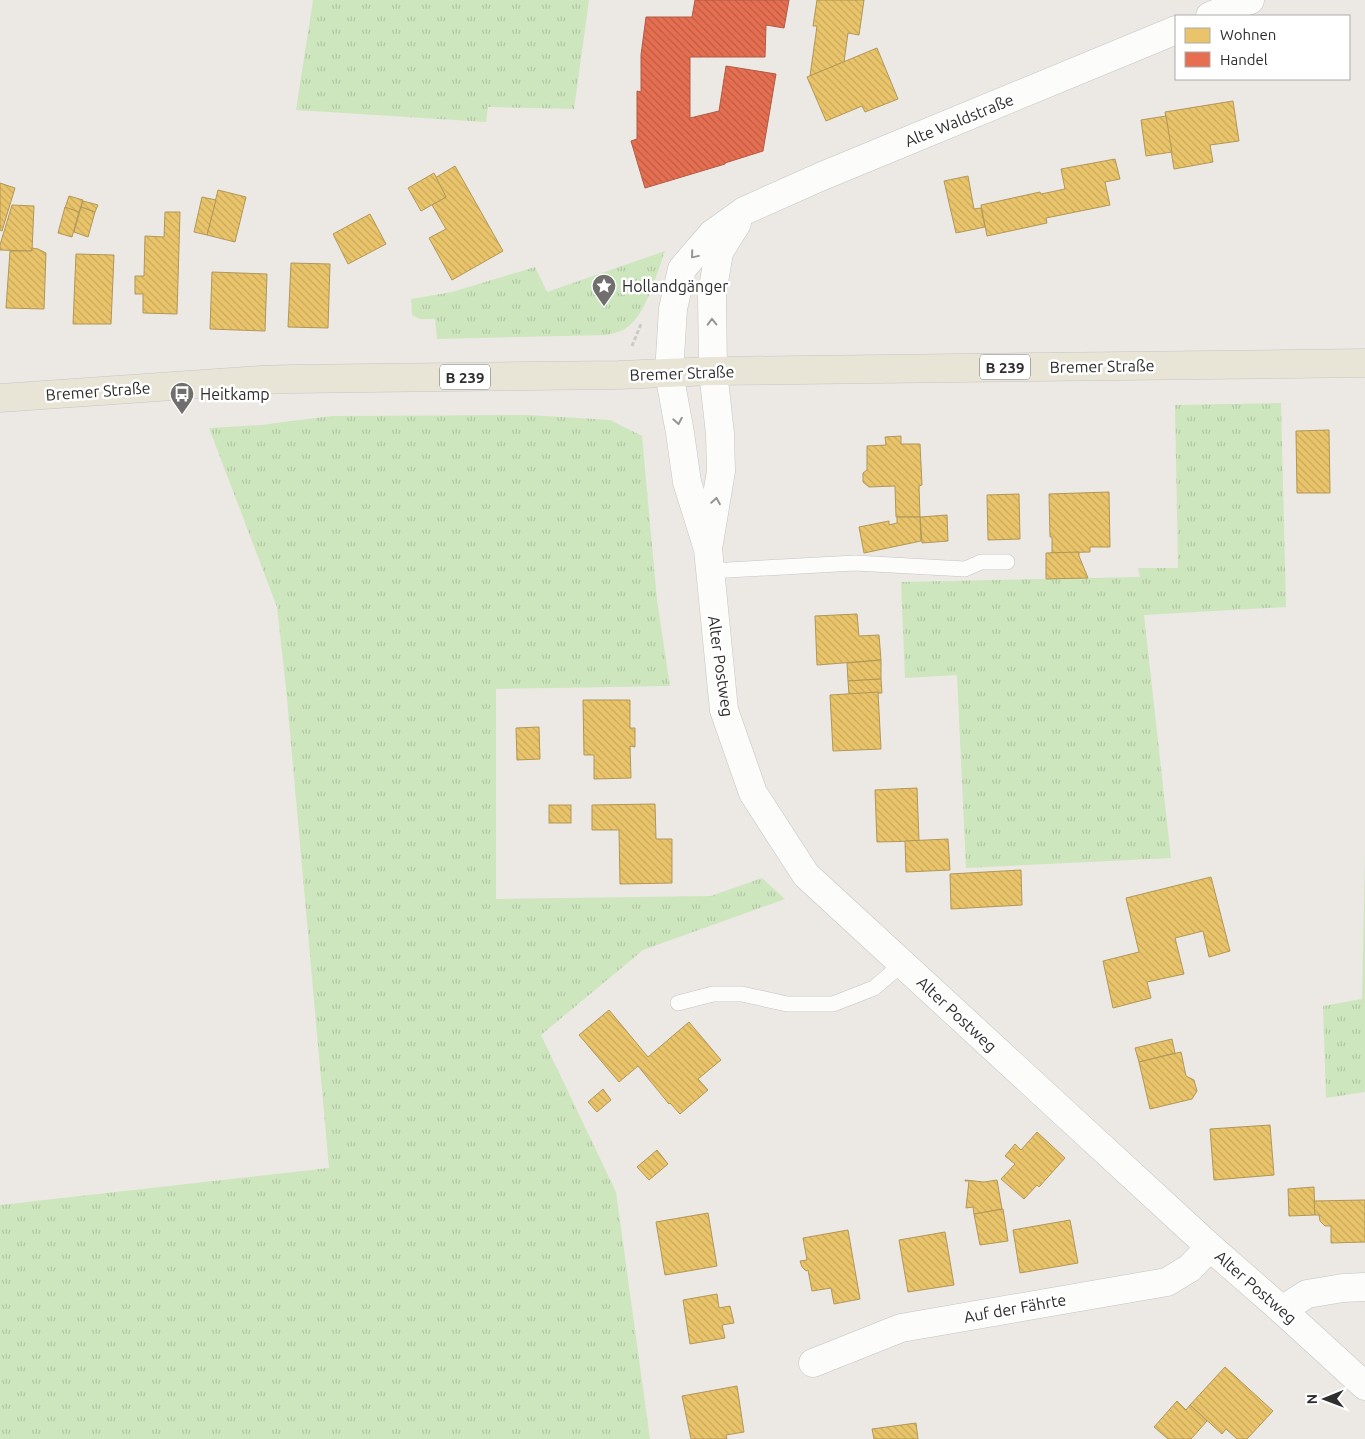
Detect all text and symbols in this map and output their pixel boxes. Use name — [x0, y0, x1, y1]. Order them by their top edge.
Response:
legend — [1175, 15, 1350, 80]
text: Wohnen — [1220, 26, 1276, 43]
text: Handel — [1220, 51, 1268, 68]
street label: Alte Waldstraße — [902, 90, 1016, 150]
one-way arrow — [692, 249, 700, 258]
place icon: Hollandgänger — [591, 273, 617, 307]
place label: Hollandgänger — [622, 277, 728, 295]
one-way arrow — [707, 318, 717, 326]
road number: B 239 — [980, 354, 1030, 380]
street label: Bremer Straße — [1049, 356, 1155, 376]
street label: Bremer Straße — [629, 362, 735, 384]
road number: B 239 — [440, 364, 490, 390]
street label: Bremer Straße — [45, 378, 151, 404]
bus stop icon: Heitkamp — [169, 381, 195, 415]
place label: Heitkamp — [200, 385, 270, 403]
one-way arrow — [673, 417, 683, 426]
one-way arrow — [710, 497, 720, 505]
street label: Alter Postweg — [705, 614, 737, 718]
street label: Alter Postweg — [914, 973, 1000, 1055]
street label: Alter Postweg — [1212, 1247, 1300, 1327]
street label: Auf der Fährte — [962, 1290, 1068, 1326]
north arrow — [1300, 1374, 1350, 1424]
text: N — [1304, 1394, 1320, 1405]

